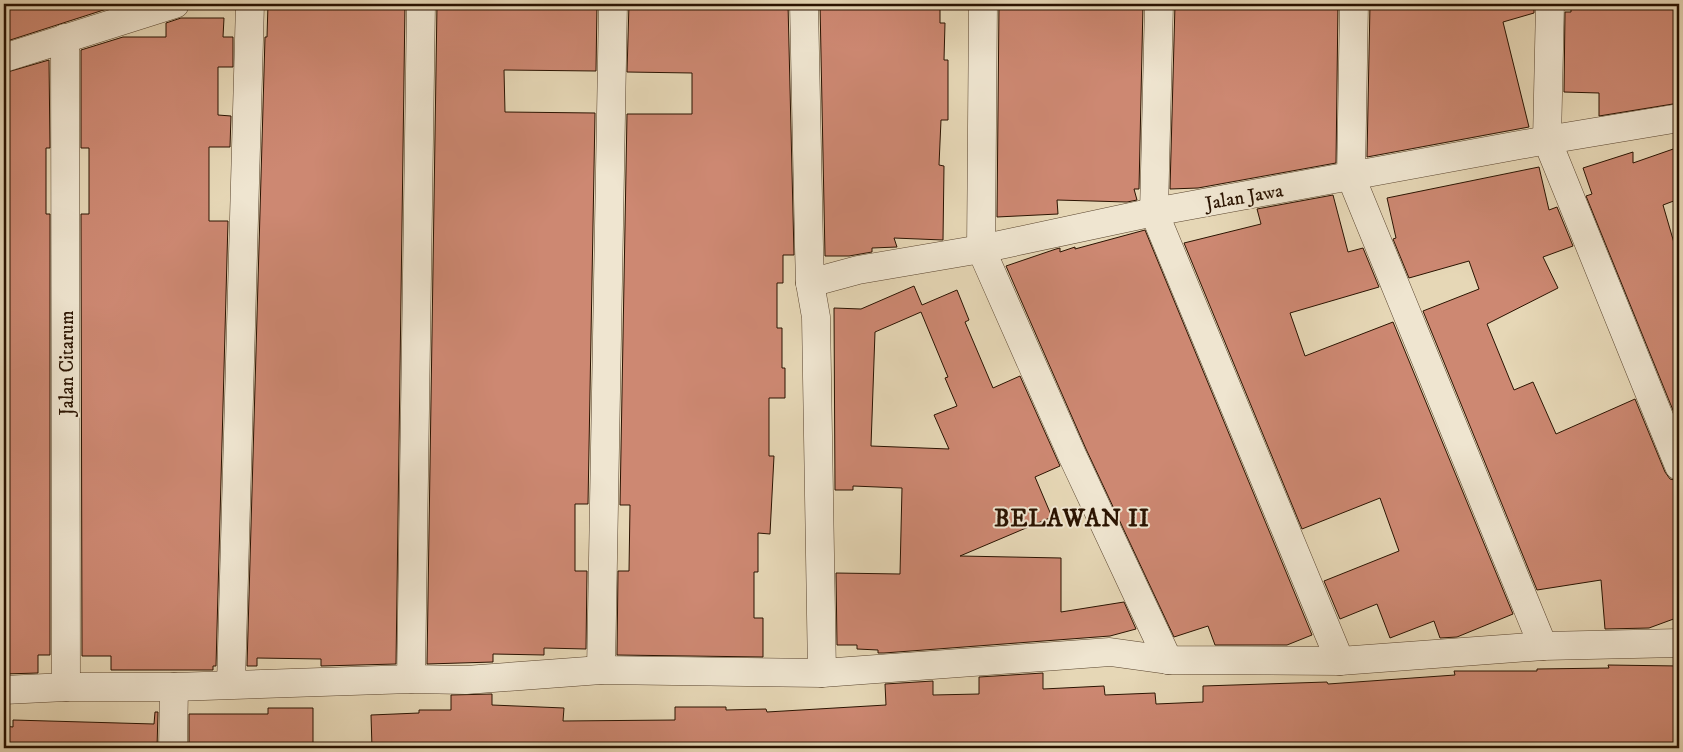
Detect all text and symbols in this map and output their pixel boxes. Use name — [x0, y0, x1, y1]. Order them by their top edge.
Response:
street label: Jalan Jawa — [1202, 179, 1285, 216]
street label: Jalan Citarum — [56, 310, 79, 418]
district label: BELAWAN II — [994, 504, 1150, 534]

